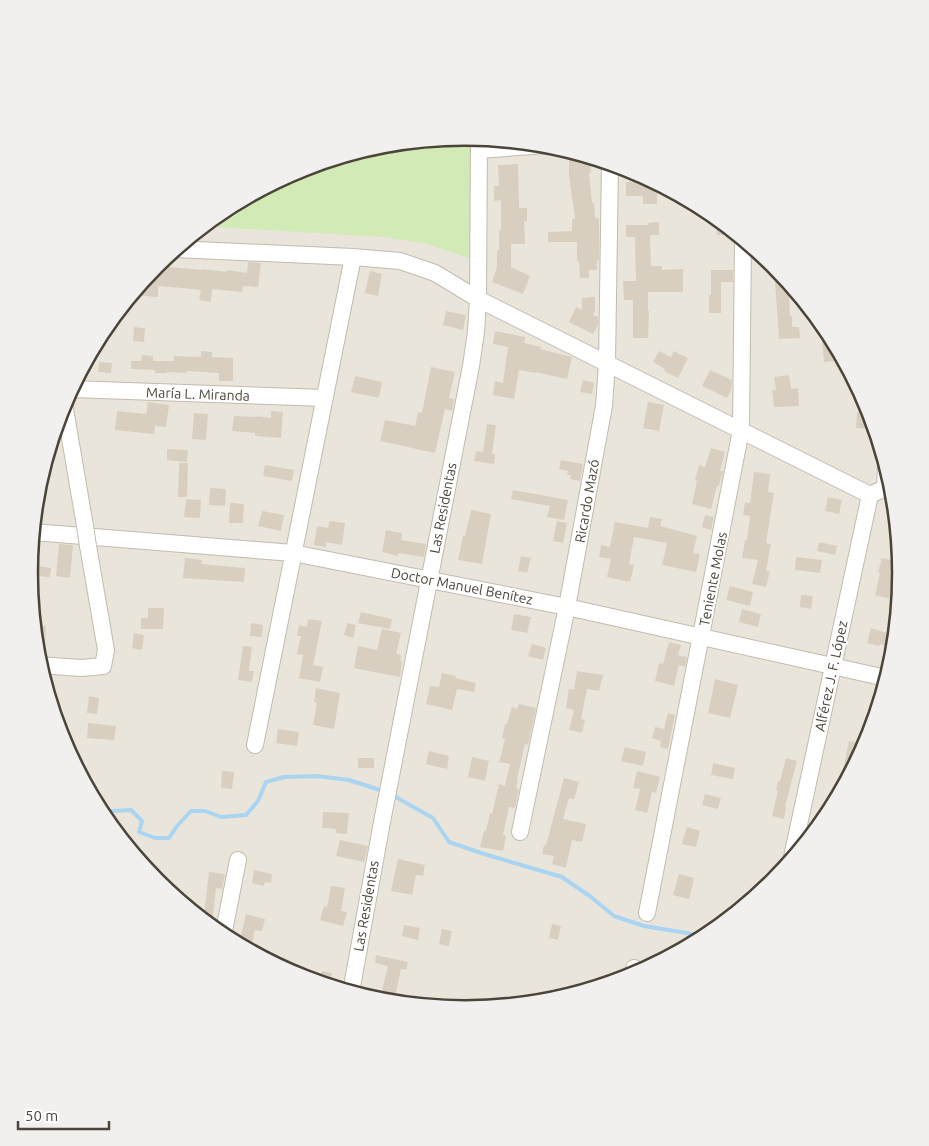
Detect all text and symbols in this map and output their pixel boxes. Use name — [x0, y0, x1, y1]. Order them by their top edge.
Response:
street label: María L. Miranda — [146, 384, 250, 404]
street label: Ricardo Mazó — [572, 458, 602, 544]
street label: Las Residentas — [426, 461, 460, 555]
street label: Teniente Molas — [696, 531, 730, 627]
street label: Doctor Manuel Benítez — [390, 564, 534, 608]
street label: Alférez J. F. López — [811, 619, 851, 733]
street label: Las Residentas — [350, 859, 382, 953]
scale bar — [18, 1098, 109, 1130]
text: 50 m — [25, 1107, 58, 1124]

